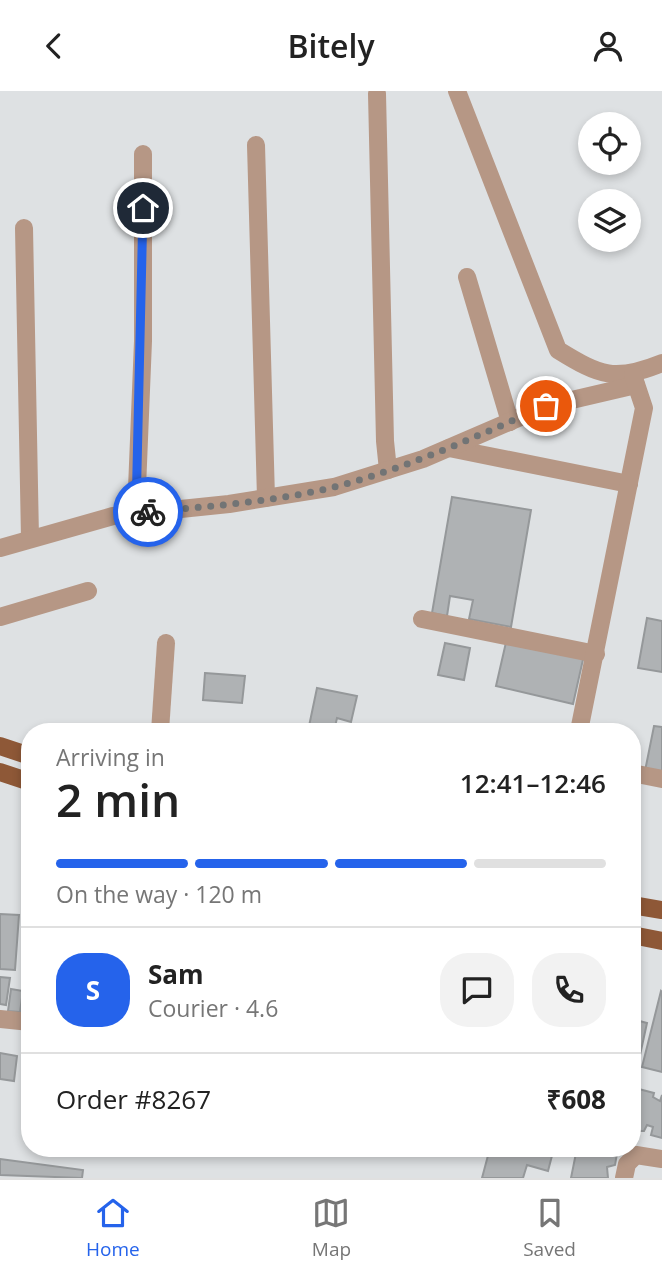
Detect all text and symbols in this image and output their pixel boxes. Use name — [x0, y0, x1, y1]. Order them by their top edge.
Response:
text: Bitely — [287, 24, 375, 67]
icon: back — [35, 27, 73, 65]
icon: person — [589, 27, 627, 65]
map controls — [578, 112, 641, 252]
button: locate — [578, 112, 641, 175]
pin — [113, 178, 173, 238]
icon: home — [124, 189, 162, 227]
button: layers — [578, 189, 641, 252]
pin — [516, 376, 576, 436]
icon: bag — [527, 387, 565, 425]
courier — [113, 477, 183, 547]
icon: bike — [129, 493, 167, 531]
text: Arriving in — [56, 741, 165, 773]
text: 12:41–12:46 — [460, 765, 606, 801]
text: 2 min — [56, 768, 180, 830]
text: On the way · 120 m — [56, 878, 262, 910]
button: chat — [440, 953, 514, 1027]
button: phone — [532, 953, 606, 1027]
text: Sam — [148, 956, 204, 992]
text: S — [86, 972, 100, 1008]
text: Courier · 4.6 — [148, 992, 278, 1024]
text: Order #8267 — [56, 1081, 211, 1117]
text: ₹608 — [547, 1081, 606, 1117]
tab: Home — [86, 1194, 140, 1262]
tab: Map — [312, 1194, 351, 1262]
tab: Saved — [523, 1194, 576, 1262]

